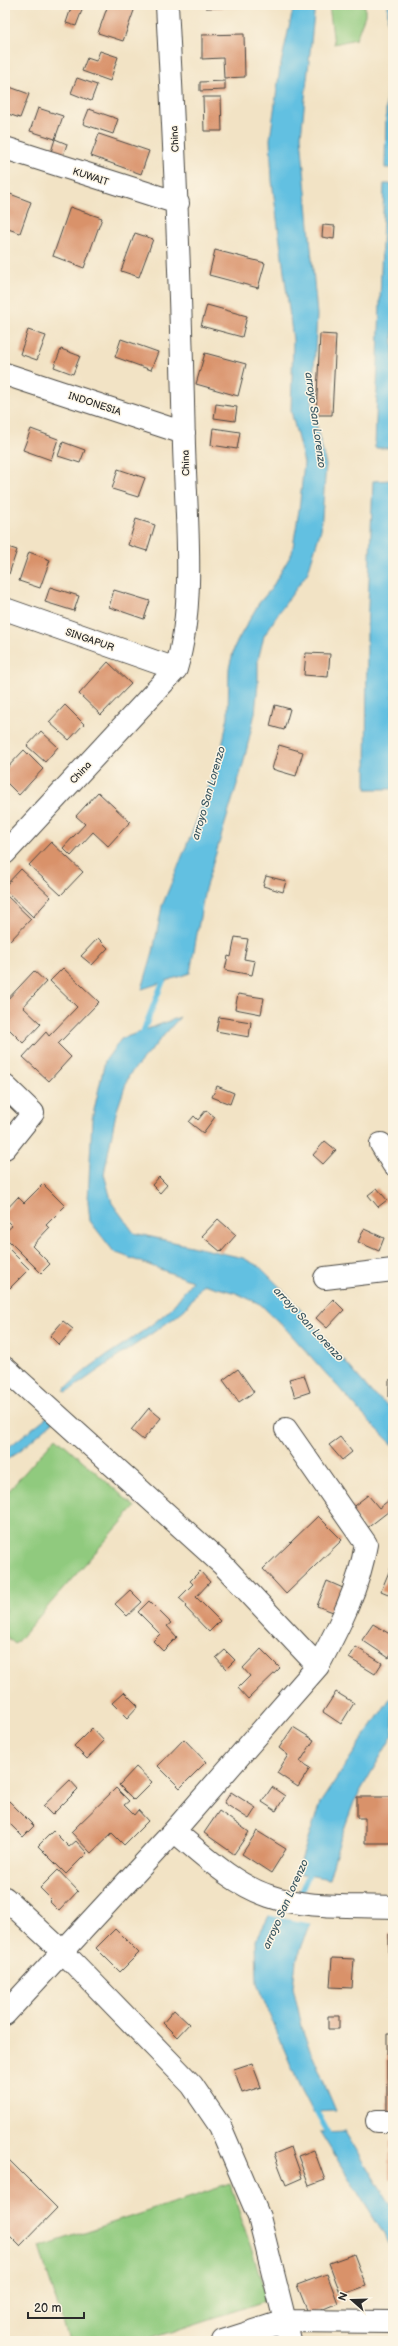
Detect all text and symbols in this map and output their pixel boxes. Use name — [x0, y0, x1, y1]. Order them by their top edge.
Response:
street label: China — [168, 125, 182, 152]
street label: KUWAIT — [71, 165, 110, 188]
water label: arroyo San Lorenzo — [302, 371, 329, 469]
street label: INDONESIA — [67, 390, 123, 418]
street label: China — [180, 449, 192, 476]
street label: SINGAPUR — [64, 626, 116, 654]
water label: arroyo San Lorenzo — [189, 744, 228, 841]
street label: China — [67, 759, 94, 786]
water label: arroyo San Lorenzo — [271, 1285, 347, 1365]
water label: arroyo San Lorenzo — [260, 1857, 311, 1951]
north arrow — [332, 2280, 372, 2320]
text: N — [336, 2291, 351, 2303]
scale bar — [28, 2294, 84, 2320]
text: 20 m — [34, 2301, 61, 2316]

